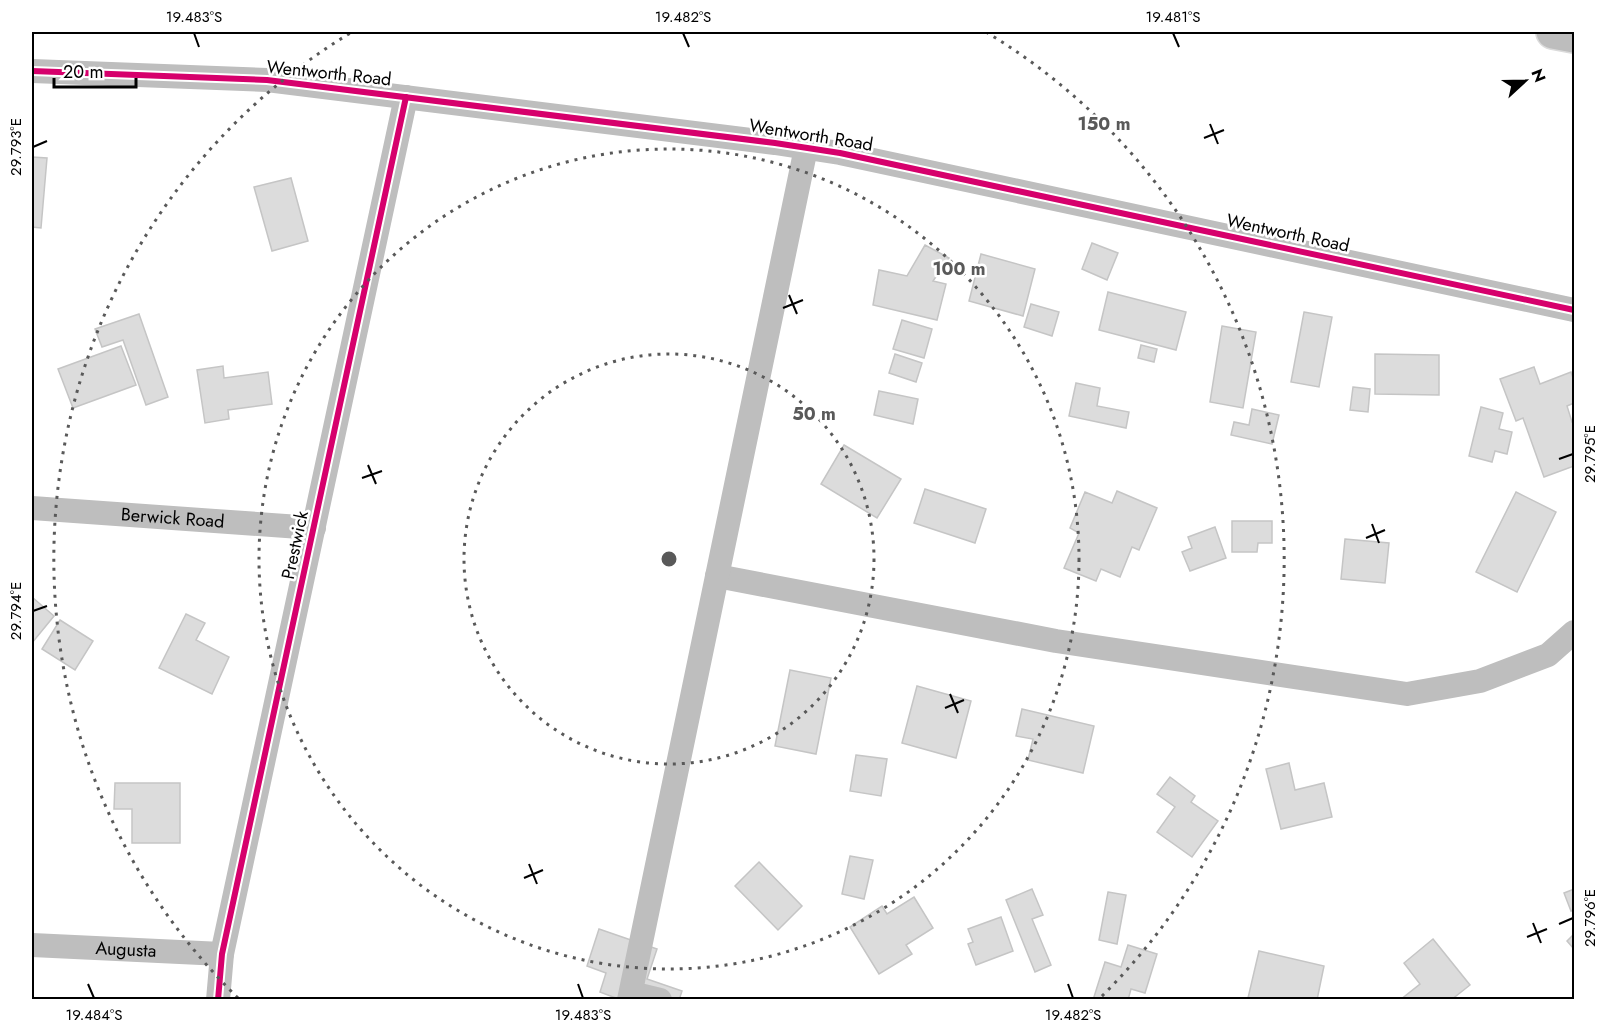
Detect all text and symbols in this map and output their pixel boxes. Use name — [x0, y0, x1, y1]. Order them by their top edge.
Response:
text: 19.483°S — [166, 6, 222, 28]
text: 19.482°S — [655, 6, 711, 28]
text: 19.481°S — [1146, 6, 1200, 28]
scale bar — [54, 51, 136, 89]
north arrow — [1495, 51, 1555, 111]
street label: Wentworth Road — [265, 54, 393, 92]
text: 20 m — [63, 59, 103, 85]
text: N — [1525, 65, 1551, 86]
text: 150 m — [1078, 111, 1130, 137]
street label: Wentworth Road — [747, 112, 875, 158]
text: 29.793°E — [5, 118, 27, 176]
street label: Wentworth Road — [1224, 207, 1352, 259]
text: 100 m — [932, 256, 986, 282]
text: 50 m — [792, 401, 836, 427]
text: 29.795°E — [1579, 425, 1601, 483]
street label: Berwick Road — [120, 501, 225, 535]
street label: Prestwick — [275, 508, 315, 582]
centre of rings — [659, 549, 679, 569]
text: 29.794°E — [5, 582, 27, 640]
text: 29.796°E — [1579, 889, 1601, 947]
street label: Augusta — [95, 935, 157, 964]
text: 19.484°S — [66, 1004, 122, 1026]
text: 19.483°S — [555, 1004, 611, 1026]
text: 19.482°S — [1045, 1004, 1101, 1026]

